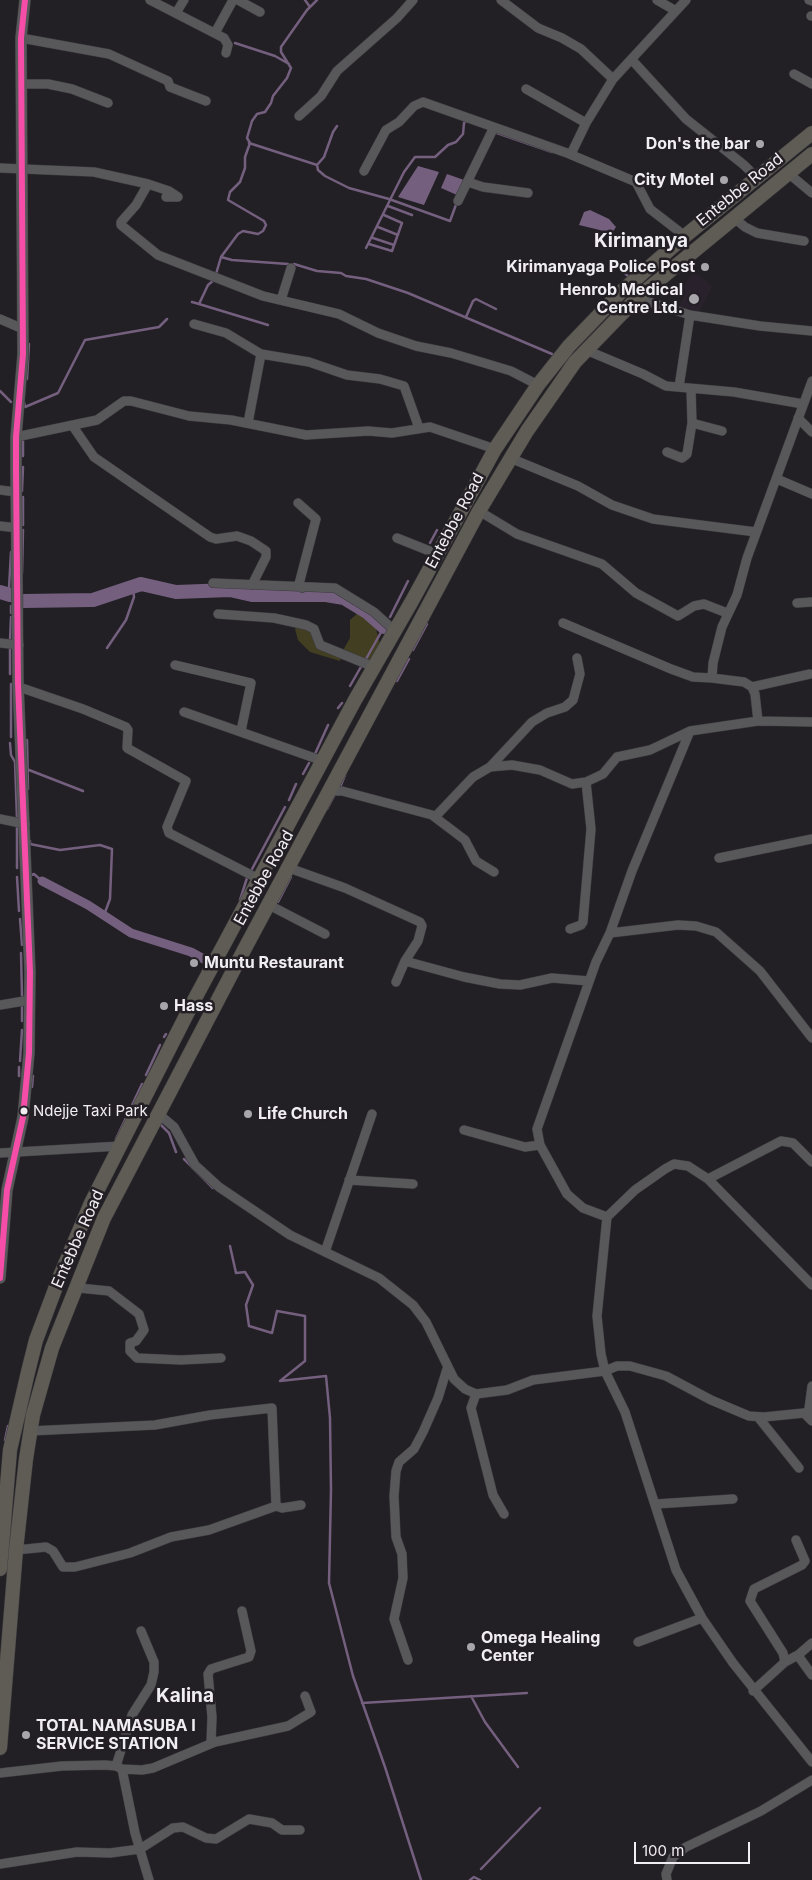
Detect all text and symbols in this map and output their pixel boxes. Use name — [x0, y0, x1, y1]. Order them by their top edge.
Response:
place label: Don's the bar — [646, 134, 750, 154]
marker: Don's the bar — [754, 138, 766, 150]
street label: Entebbe Road — [693, 149, 787, 231]
place label: City Motel — [634, 170, 714, 190]
marker: City Motel — [718, 174, 730, 186]
district label: Kirimanya — [594, 230, 688, 252]
place label: Kirimanyaga Police Post — [506, 257, 695, 277]
marker: Kirimanyaga Police Post — [699, 261, 711, 273]
place label: Henrob Medical Centre Ltd. — [560, 280, 683, 318]
marker: Henrob Medical Centre Ltd. — [687, 292, 701, 306]
street label: Entebbe Road — [422, 470, 488, 572]
street label: Entebbe Road — [230, 827, 298, 929]
place label: Muntu Restaurant — [204, 953, 344, 973]
marker: Muntu Restaurant — [188, 957, 200, 969]
place label: Hass — [174, 996, 213, 1016]
marker: Hass — [158, 1000, 170, 1012]
place label: Ndejje Taxi Park — [33, 1102, 148, 1120]
place label: Life Church — [258, 1104, 348, 1124]
marker: Ndejje Taxi Park — [19, 1106, 29, 1116]
marker: Life Church — [242, 1108, 254, 1120]
street label: Entebbe Road — [48, 1187, 108, 1291]
place label: Omega Healing Center — [481, 1628, 600, 1666]
marker: Omega Healing Center — [465, 1641, 477, 1653]
district label: Kalina — [156, 1685, 214, 1707]
place label: TOTAL NAMASUBA I SERVICE STATION — [36, 1716, 196, 1754]
marker: TOTAL NAMASUBA I SERVICE STATION — [20, 1729, 32, 1741]
scale bar — [637, 1832, 753, 1864]
text: 100 m — [642, 1841, 684, 1860]

